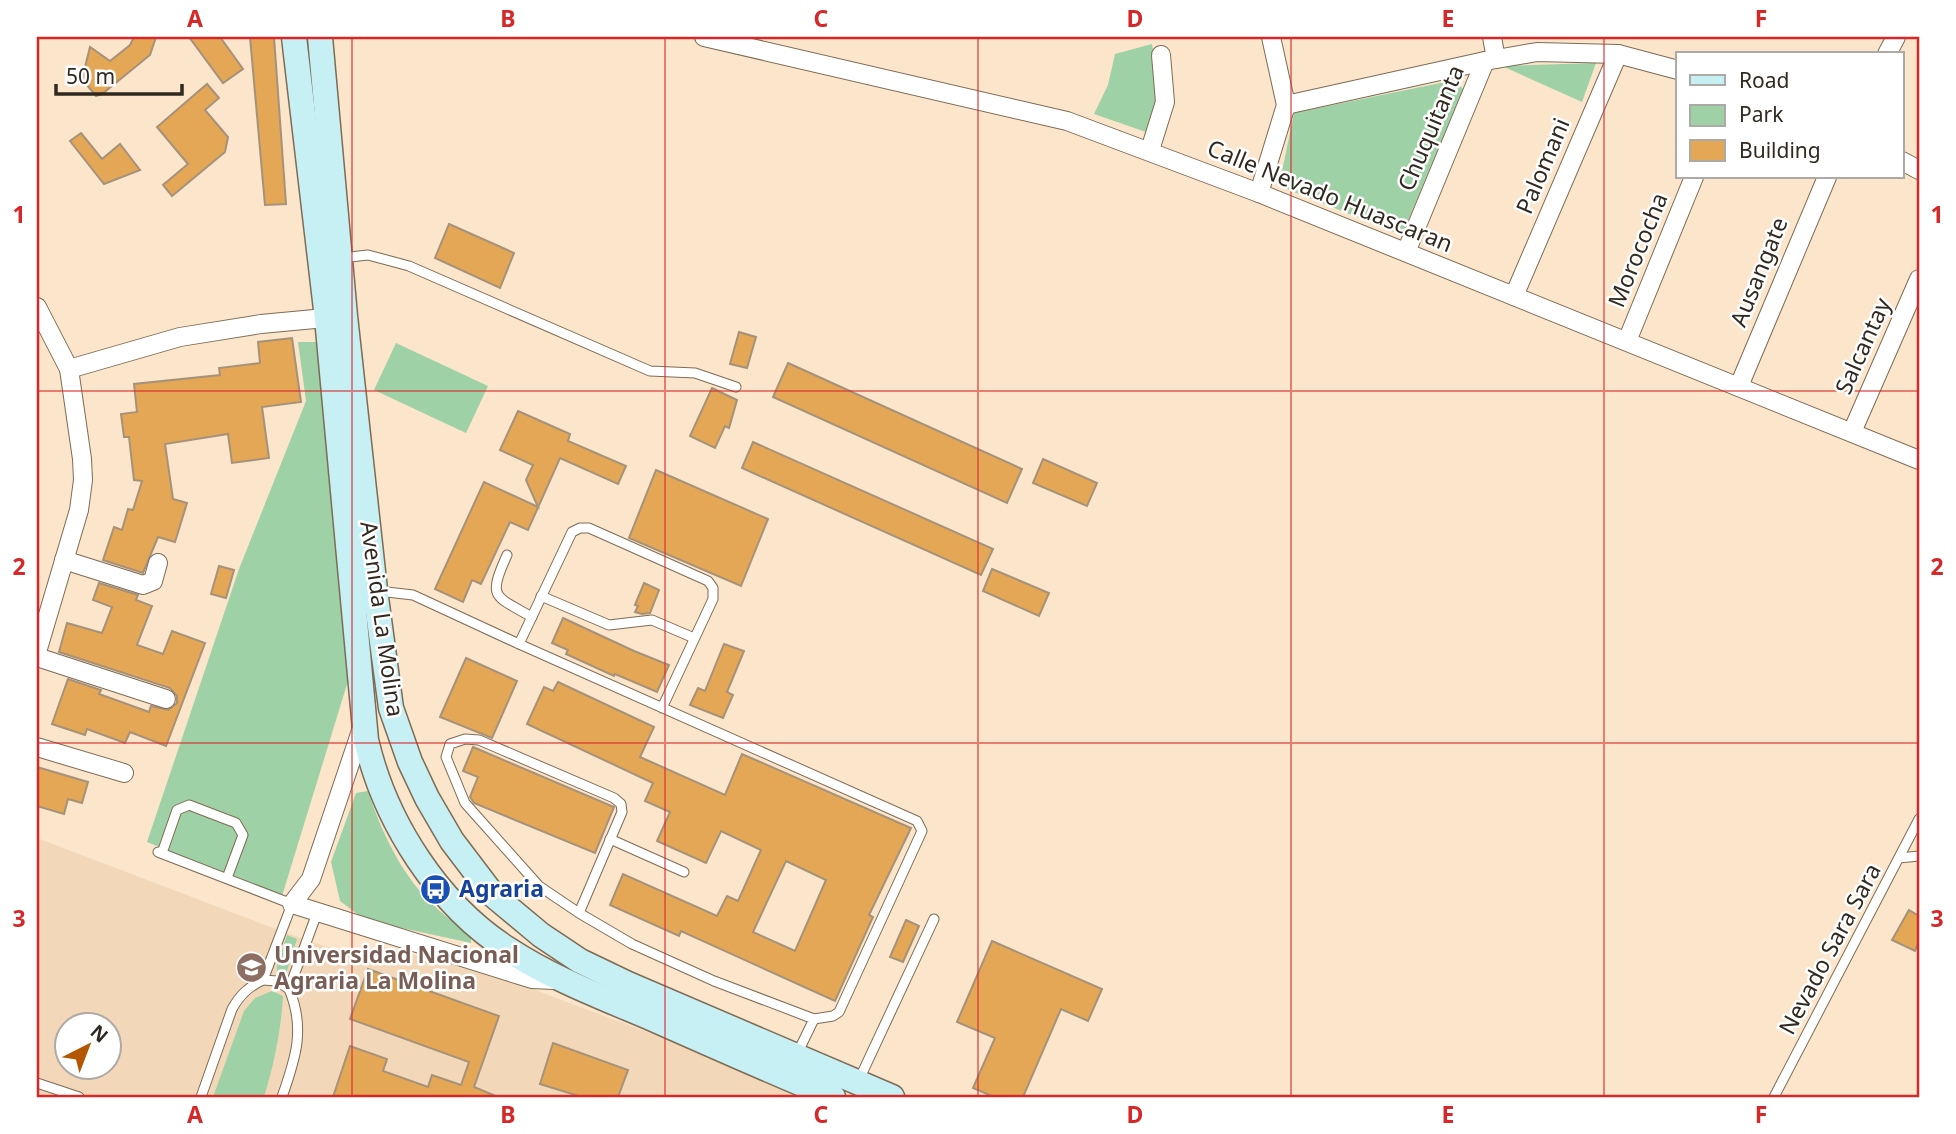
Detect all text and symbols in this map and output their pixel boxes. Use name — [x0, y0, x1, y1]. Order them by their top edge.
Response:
text: A — [187, 2, 203, 34]
text: B — [500, 2, 516, 34]
text: C — [814, 2, 829, 34]
text: D — [1127, 2, 1143, 34]
text: E — [1442, 2, 1454, 34]
text: F — [1755, 2, 1767, 34]
scale bar — [56, 52, 182, 96]
legend — [1676, 52, 1904, 178]
street label: Chuquitanta — [1389, 60, 1471, 195]
text: 50 m — [66, 62, 115, 90]
text: Road — [1739, 66, 1789, 94]
text: Park — [1739, 100, 1784, 128]
street label: Palomani — [1508, 113, 1577, 218]
street label: Calle Nevado Huascaran — [1203, 131, 1458, 259]
text: Building — [1739, 136, 1821, 164]
street label: Morococha — [1600, 188, 1675, 312]
text: 1 — [12, 198, 26, 230]
text: 1 — [1930, 198, 1944, 230]
street label: Ausangate — [1722, 212, 1795, 331]
street label: Salcantay — [1827, 292, 1898, 399]
street label: Avenida La Molina — [353, 519, 413, 719]
text: 2 — [12, 550, 26, 582]
text: 2 — [1930, 550, 1944, 582]
street label: Nevado Sara Sara — [1770, 857, 1888, 1040]
bus stop icon: Agraria — [419, 872, 453, 906]
place label: Agraria — [459, 872, 544, 904]
text: 3 — [12, 902, 26, 934]
text: 3 — [1930, 902, 1944, 934]
place label: Universidad Nacional Agraria La Molina — [274, 938, 519, 996]
school or university icon: Universidad Nacional Agraria La Molina — [234, 951, 268, 985]
north arrow — [52, 1012, 122, 1082]
text: N — [85, 1019, 114, 1048]
text: A — [187, 1098, 203, 1130]
text: B — [500, 1098, 516, 1130]
text: C — [814, 1098, 829, 1130]
text: D — [1127, 1098, 1143, 1130]
text: E — [1442, 1098, 1454, 1130]
text: F — [1755, 1098, 1767, 1130]

